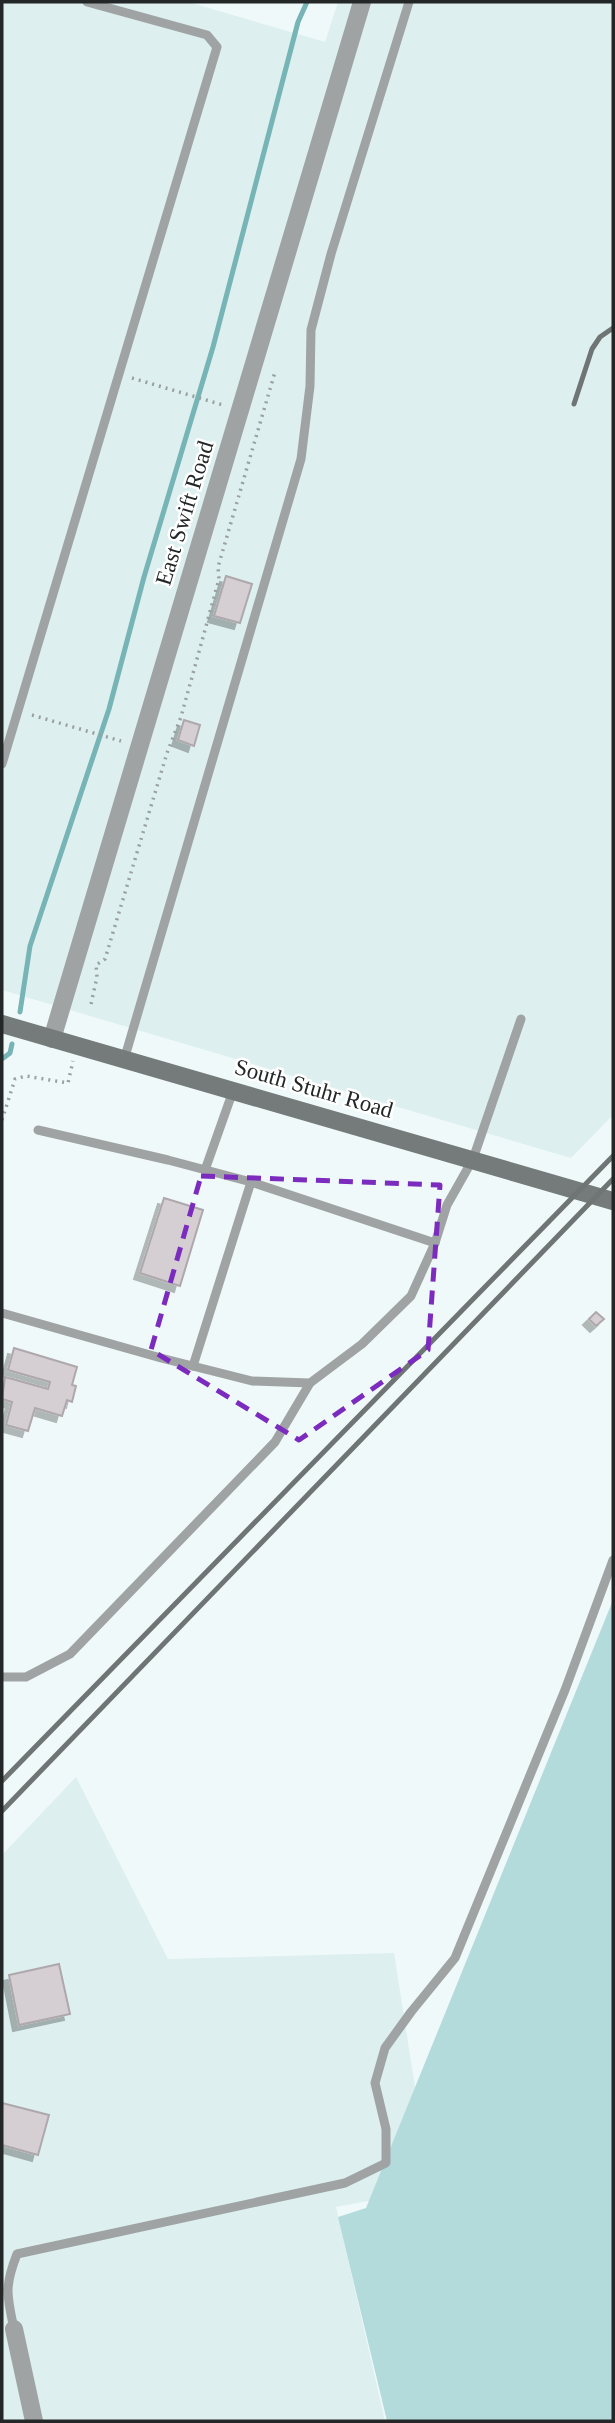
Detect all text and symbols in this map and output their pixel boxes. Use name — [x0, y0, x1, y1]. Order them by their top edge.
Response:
street label: East Swift Road — [151, 438, 218, 588]
street label: South Stuhr Road — [232, 1054, 396, 1123]

